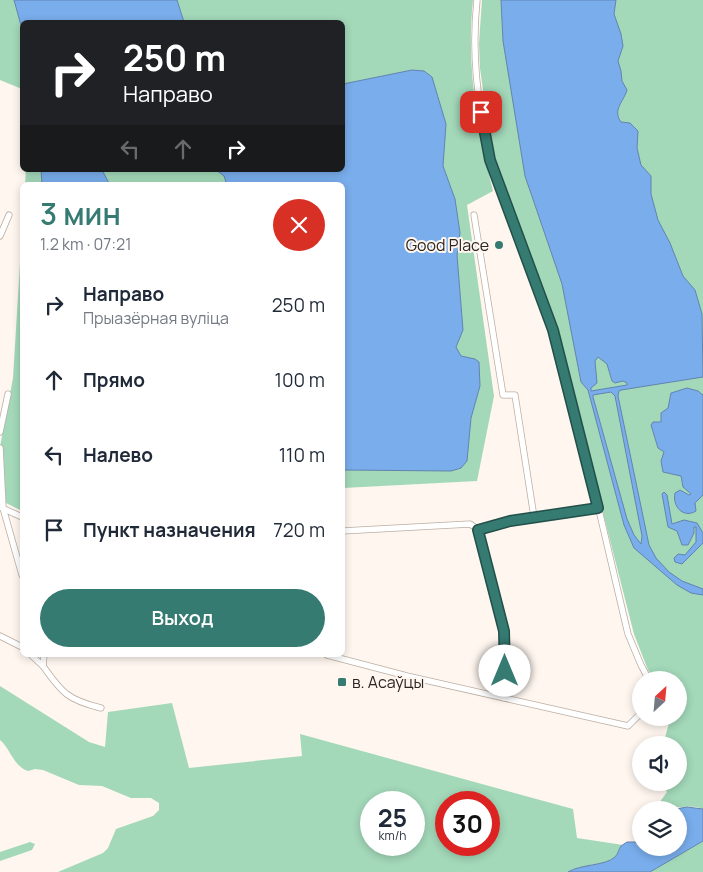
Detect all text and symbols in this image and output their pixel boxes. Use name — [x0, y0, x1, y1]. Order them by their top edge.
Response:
text: 250 m — [123, 34, 226, 82]
icon: right — [40, 40, 105, 105]
text: Направо — [123, 79, 213, 109]
pin — [460, 91, 502, 133]
icon: arrive — [467, 98, 495, 126]
icon: left — [116, 135, 144, 163]
icon: ahead — [169, 135, 197, 163]
icon: right — [222, 135, 250, 163]
text: 3 мин — [40, 193, 121, 234]
button: close — [273, 199, 325, 251]
text: 1.2 km · 07:21 — [40, 233, 131, 255]
place label: Good Place — [406, 234, 489, 256]
marker: Good Place — [493, 239, 505, 251]
text: Направо — [83, 281, 164, 307]
icon: right — [40, 291, 68, 319]
text: 250 m — [272, 292, 325, 318]
text: Прыазёрная вуліца — [83, 307, 229, 329]
icon: ahead — [40, 366, 68, 394]
text: Прямо — [83, 367, 145, 393]
text: 100 m — [274, 367, 325, 393]
icon: left — [40, 441, 68, 469]
text: Налево — [83, 442, 153, 468]
text: 110 m — [279, 442, 325, 468]
icon: arrive — [40, 516, 68, 544]
text: Пункт назначения — [83, 517, 256, 543]
text: 720 m — [273, 517, 325, 543]
button: Выход — [40, 589, 325, 647]
position arrow — [478, 644, 530, 696]
place label: в. Асаўцы — [352, 671, 424, 693]
north arrow — [632, 671, 688, 726]
map controls — [632, 671, 687, 856]
marker: в. Асаўцы — [336, 676, 348, 688]
button: sound — [632, 736, 687, 791]
speed limit sign: 30 — [435, 791, 500, 856]
text: 25 — [378, 800, 407, 835]
button: layers — [632, 801, 687, 856]
text: km/h — [379, 827, 406, 844]

